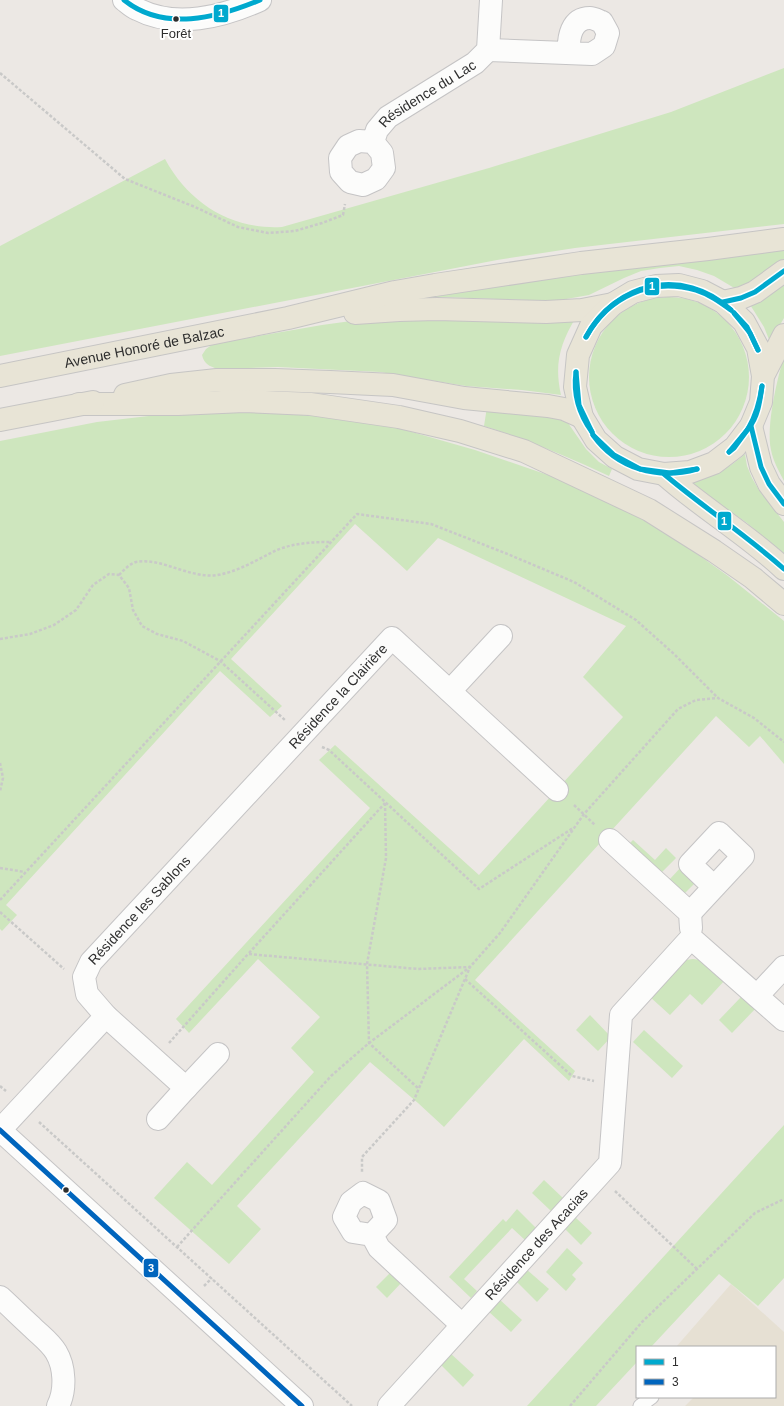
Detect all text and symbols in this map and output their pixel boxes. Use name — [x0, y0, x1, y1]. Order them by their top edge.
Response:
line badge: 1 — [213, 4, 229, 23]
text: 1 — [218, 7, 224, 19]
marker: Forêt — [171, 14, 181, 24]
place label: Forêt — [161, 26, 192, 41]
street label: Résidence du Lac — [375, 57, 479, 130]
line badge: 1 — [644, 277, 660, 296]
text: 1 — [649, 280, 655, 292]
street label: Avenue Honoré de Balzac — [63, 323, 225, 371]
line badge: 1 — [717, 511, 732, 531]
text: 1 — [721, 515, 727, 527]
street label: Résidence la Clairière — [285, 640, 391, 752]
street label: Résidence les Sablons — [85, 852, 194, 968]
unlabelled marker — [61, 1185, 71, 1195]
street label: Résidence des Acacias — [482, 1185, 591, 1303]
line badge: 3 — [143, 1258, 159, 1278]
text: 3 — [148, 1262, 154, 1274]
legend — [636, 1346, 776, 1398]
text: 1 — [672, 1355, 679, 1369]
text: 3 — [672, 1375, 679, 1389]

